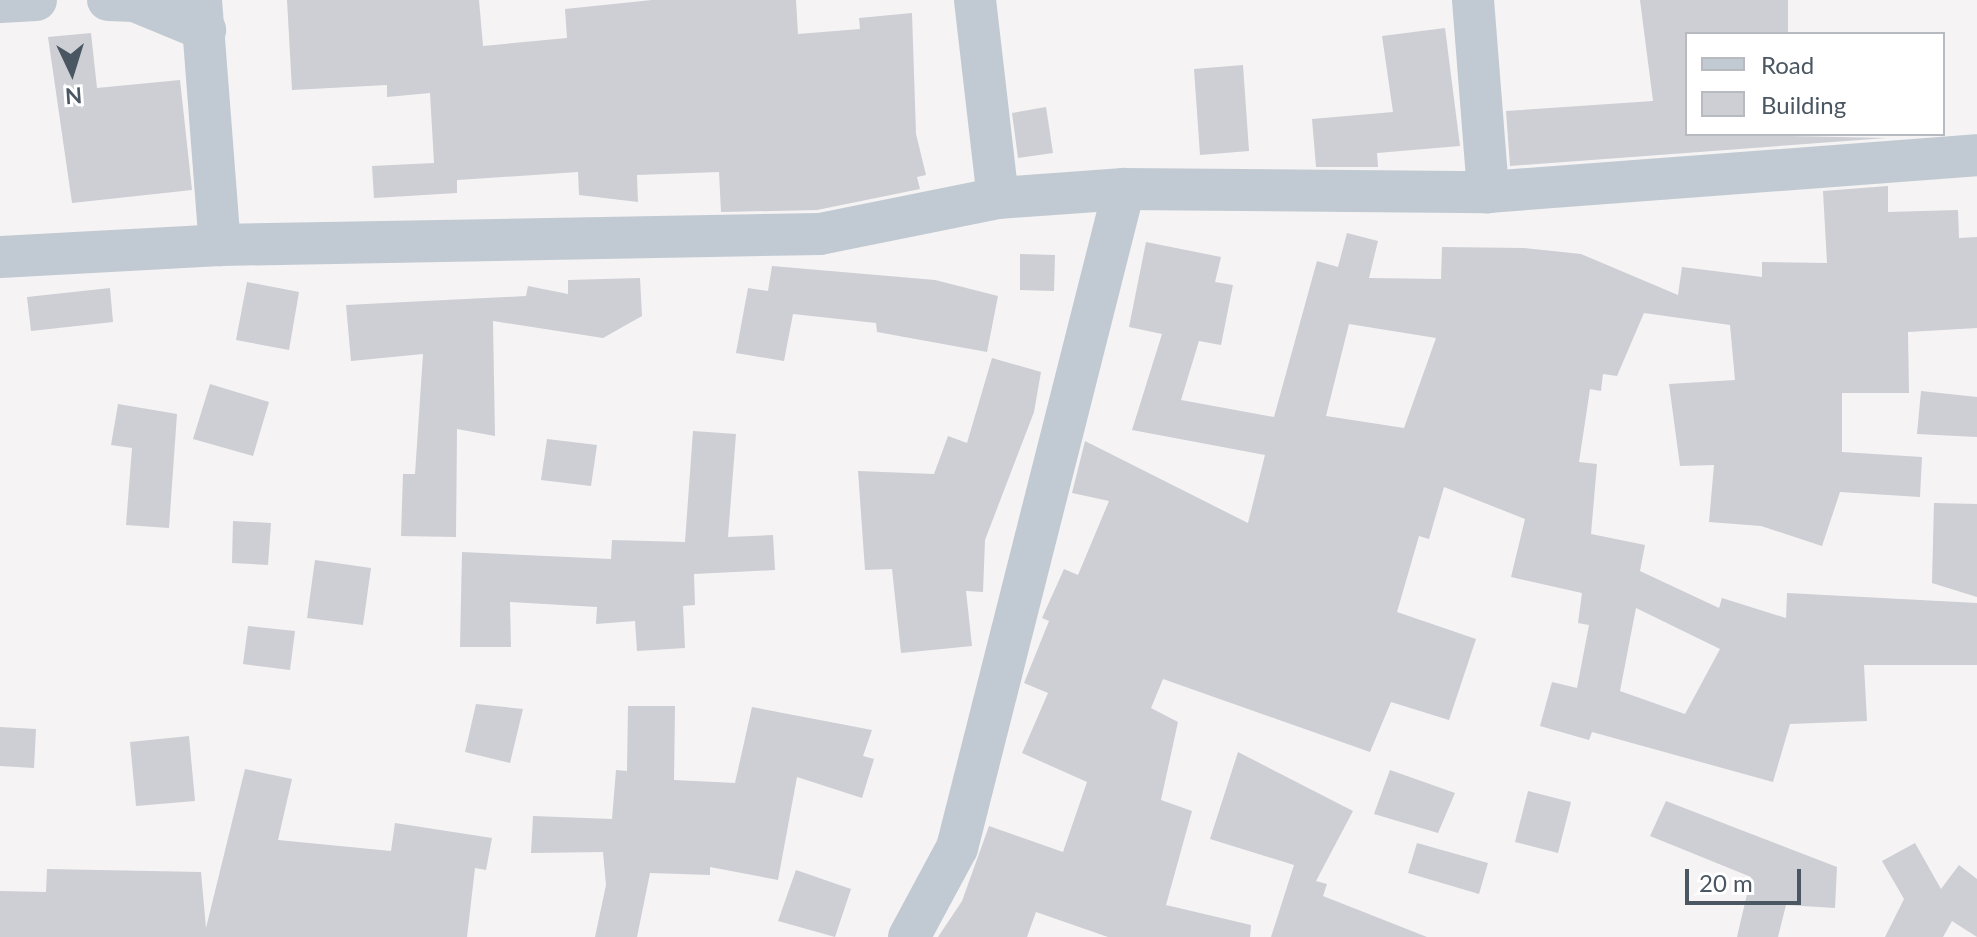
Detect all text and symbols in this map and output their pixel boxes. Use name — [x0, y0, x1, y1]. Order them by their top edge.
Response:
north arrow — [32, 32, 112, 112]
legend — [1685, 32, 1945, 136]
text: Road — [1761, 50, 1814, 79]
text: N — [64, 82, 83, 110]
text: Building — [1761, 90, 1846, 119]
scale bar — [1689, 853, 1805, 903]
text: 20 m — [1699, 868, 1753, 897]

